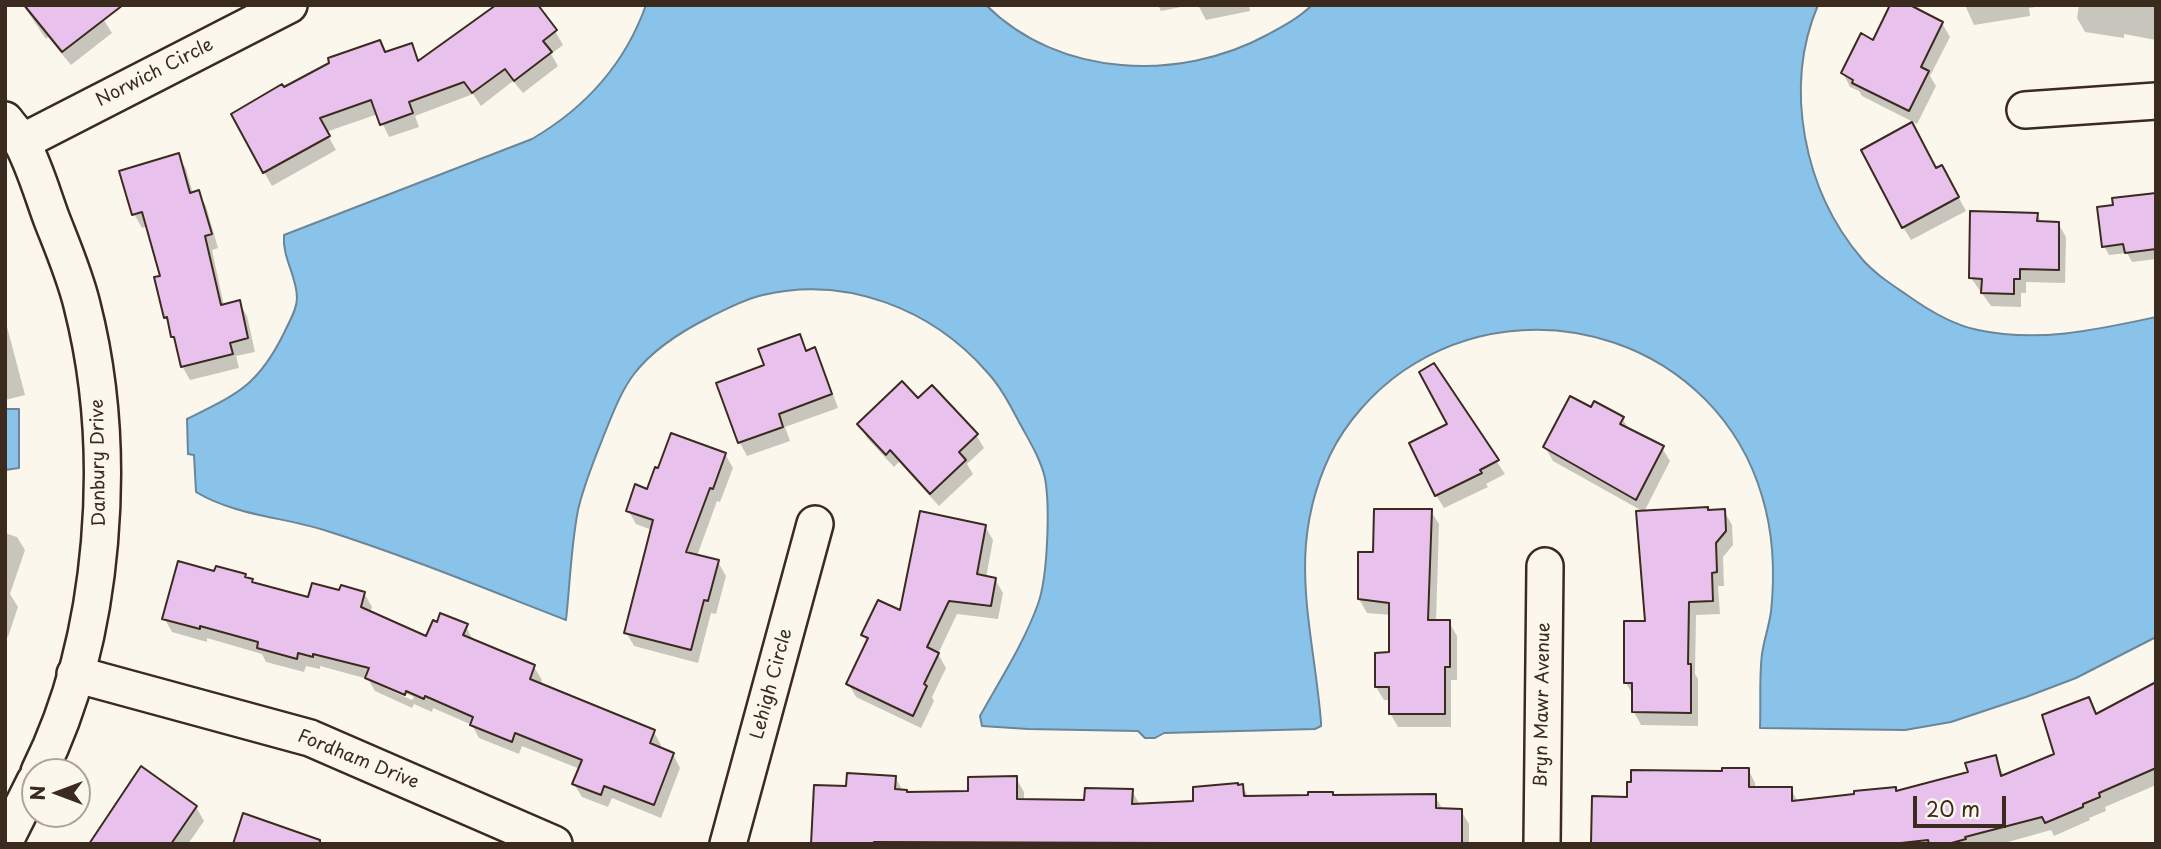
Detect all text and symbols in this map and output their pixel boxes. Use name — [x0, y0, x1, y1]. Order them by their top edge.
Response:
street label: Norwich Circle — [93, 34, 217, 112]
street label: Danbury Drive — [87, 399, 111, 527]
street label: Bryn Mawr Avenue — [1531, 622, 1555, 788]
street label: Lehigh Circle — [747, 626, 797, 742]
street label: Fordham Drive — [294, 726, 422, 794]
north arrow — [21, 758, 91, 828]
scale bar — [1916, 782, 2009, 826]
text: N — [23, 785, 51, 801]
text: 20 m — [1926, 792, 1980, 824]

